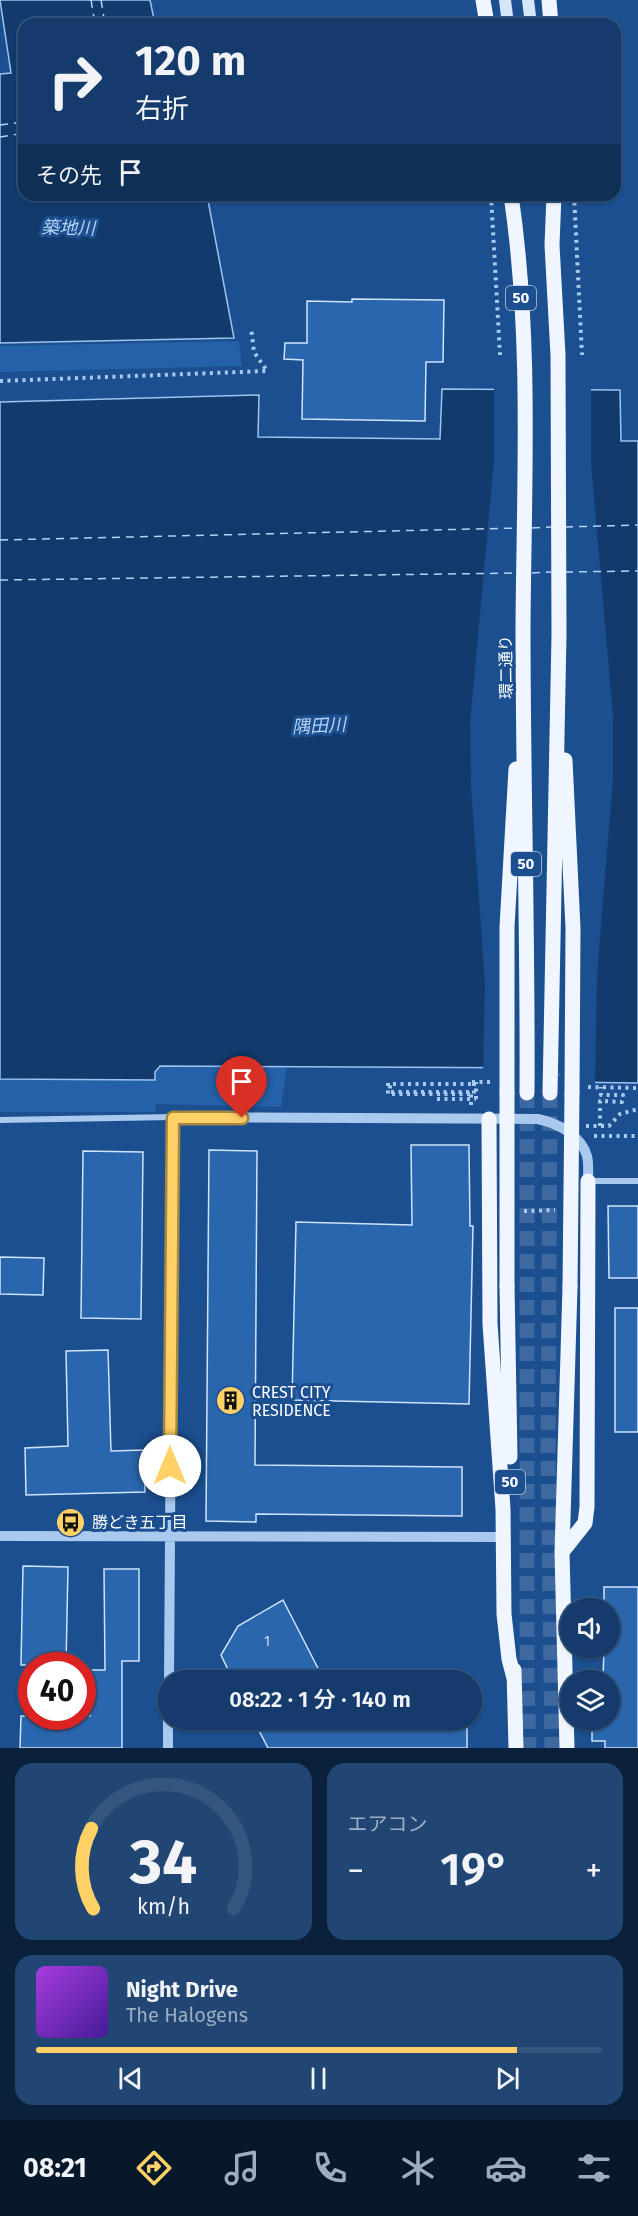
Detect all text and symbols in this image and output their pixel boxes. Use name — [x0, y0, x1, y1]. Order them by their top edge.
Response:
text: 120 m — [135, 36, 246, 86]
icon: right — [36, 42, 114, 120]
text: 右折 — [135, 93, 189, 125]
icon: arrive — [114, 156, 147, 189]
text: その先 — [36, 162, 102, 189]
water label: 築地川 — [41, 217, 97, 240]
road number: 50 — [506, 286, 536, 310]
street label: 環二通り — [496, 635, 516, 699]
water label: 隅田川 — [291, 713, 349, 738]
road number: 50 — [511, 852, 541, 876]
pin — [216, 1056, 267, 1118]
icon: arrive — [225, 1065, 258, 1098]
place label: CREST CITY RESIDENCE — [252, 1383, 331, 1420]
building icon: CREST CITY RESIDENCE — [215, 1385, 247, 1417]
position arrow — [138, 1434, 202, 1498]
road number: 50 — [495, 1470, 525, 1494]
bus stop icon: 勝どき五丁目 — [55, 1506, 87, 1538]
place label: 勝どき五丁目 — [92, 1513, 188, 1532]
map controls — [560, 1598, 620, 1730]
button: sound — [560, 1598, 620, 1658]
house number: 1 — [264, 1633, 270, 1650]
speed limit sign: 40 — [18, 1652, 96, 1730]
button: layers — [560, 1670, 620, 1730]
text: 08:22 · 1 分 · 140 m — [229, 1686, 411, 1713]
text: エアコン — [348, 1812, 428, 1836]
text: 34 — [128, 1825, 197, 1900]
text: 19° — [440, 1843, 509, 1897]
text: − — [348, 1851, 364, 1891]
text: + — [586, 1851, 602, 1891]
text: km/h — [137, 1894, 190, 1920]
text: Night Drive — [126, 1976, 238, 2003]
text: The Halogens — [126, 2003, 248, 2027]
icon: previous — [114, 2062, 147, 2095]
icon: pause — [302, 2062, 335, 2095]
icon: next — [491, 2062, 524, 2095]
icon: directions — [133, 2147, 175, 2189]
icon: music — [221, 2147, 263, 2189]
icon: phone — [309, 2147, 351, 2189]
icon: climate — [397, 2147, 439, 2189]
icon: car — [485, 2147, 527, 2189]
icon: filters — [573, 2147, 615, 2189]
text: 08:21 — [23, 2152, 87, 2184]

